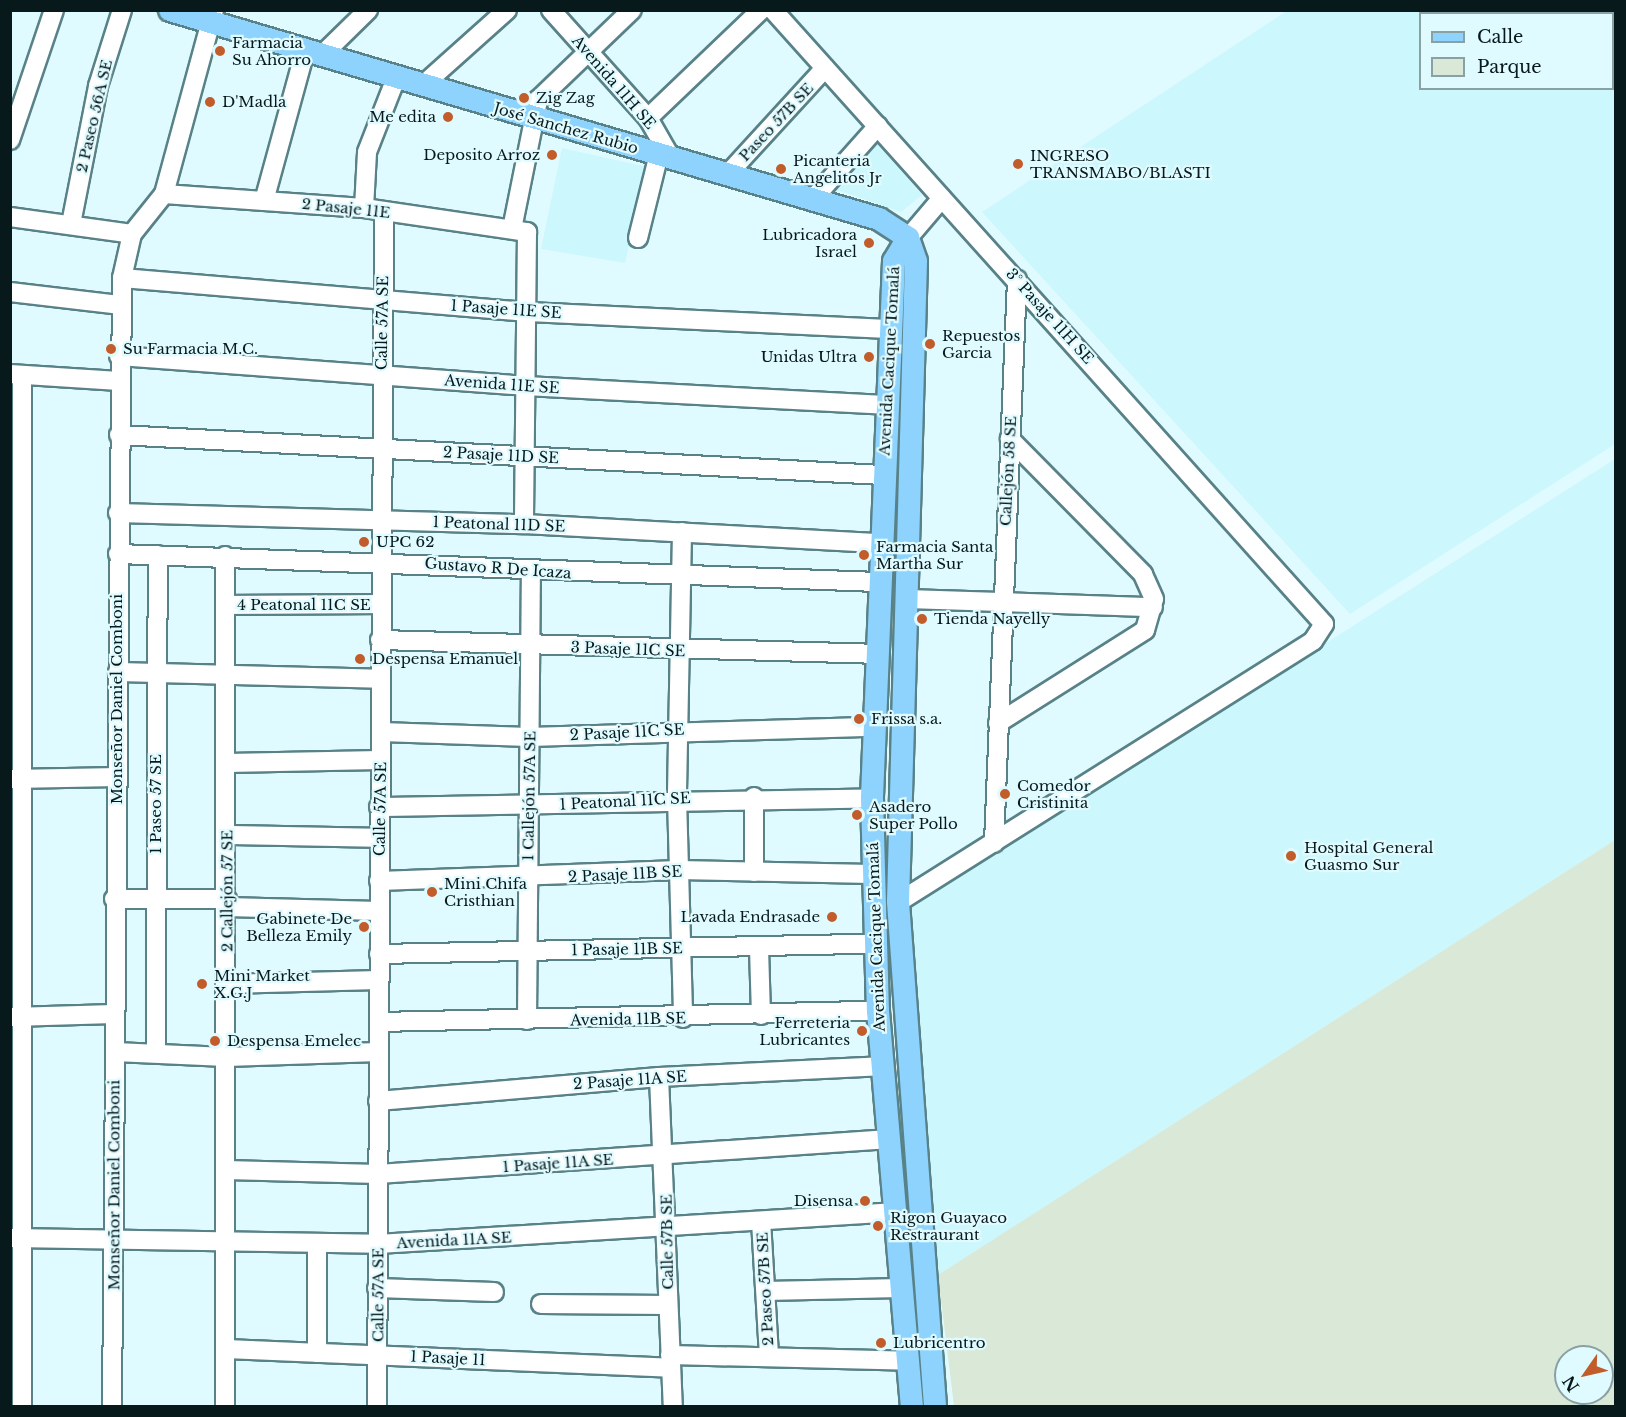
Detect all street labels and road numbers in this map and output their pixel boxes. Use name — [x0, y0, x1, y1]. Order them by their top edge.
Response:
street label: Avenida 11H SE — [568, 31, 660, 133]
street label: 2 Paseo 56A SE — [72, 57, 116, 175]
street label: Paseo 57B SE — [735, 79, 817, 165]
street label: José Sanchez Rubio — [492, 99, 640, 157]
street label: 2 Pasaje 11E — [301, 194, 391, 222]
street label: Avenida Cacique Tomalá — [875, 265, 903, 457]
street label: 3° Pasaje 11H SE — [1003, 265, 1097, 367]
street label: Calle 57A SE — [372, 275, 392, 371]
street label: 1 Pasaje 11E SE — [450, 296, 562, 322]
street label: Avenida 11E SE — [444, 371, 560, 397]
street label: Callejón 58 SE — [996, 416, 1020, 526]
street label: 2 Pasaje 11D SE — [443, 443, 559, 467]
street label: 1 Peatonal 11D SE — [432, 513, 566, 535]
street label: Gustavo R De Icaza — [424, 554, 572, 582]
street label: Monseñor Daniel Comboni — [108, 594, 126, 804]
street label: 4 Peatonal 11C SE — [237, 596, 371, 614]
street label: 3 Pasaje 11C SE — [570, 638, 686, 660]
street label: 2 Pasaje 11C SE — [569, 720, 685, 744]
street label: 1 Callejón 57A SE — [519, 731, 539, 861]
street label: 1 Paseo 57 SE — [147, 754, 165, 854]
street label: Calle 57A SE — [370, 761, 390, 857]
street label: 1 Peatonal 11C SE — [559, 789, 691, 813]
street label: 2 Callejón 57 SE — [218, 830, 236, 952]
street label: Avenida Cacique Tomalá — [864, 842, 888, 1032]
street label: 2 Pasaje 11B SE — [567, 862, 683, 886]
street label: 1 Pasaje 11B SE — [571, 939, 683, 959]
street label: Avenida 11B SE — [570, 1009, 686, 1029]
street label: 2 Pasaje 11A SE — [572, 1067, 688, 1093]
street label: Monseñor Daniel Comboni — [105, 1080, 123, 1290]
street label: 1 Pasaje 11A SE — [502, 1150, 614, 1176]
street label: Calle 57B SE — [657, 1194, 677, 1290]
street label: Avenida 11A SE — [396, 1228, 512, 1252]
street label: 2 Paseo 57B SE — [753, 1232, 777, 1346]
street label: Calle 57A SE — [369, 1248, 387, 1342]
street label: 1 Pasaje 11 — [410, 1347, 486, 1369]

